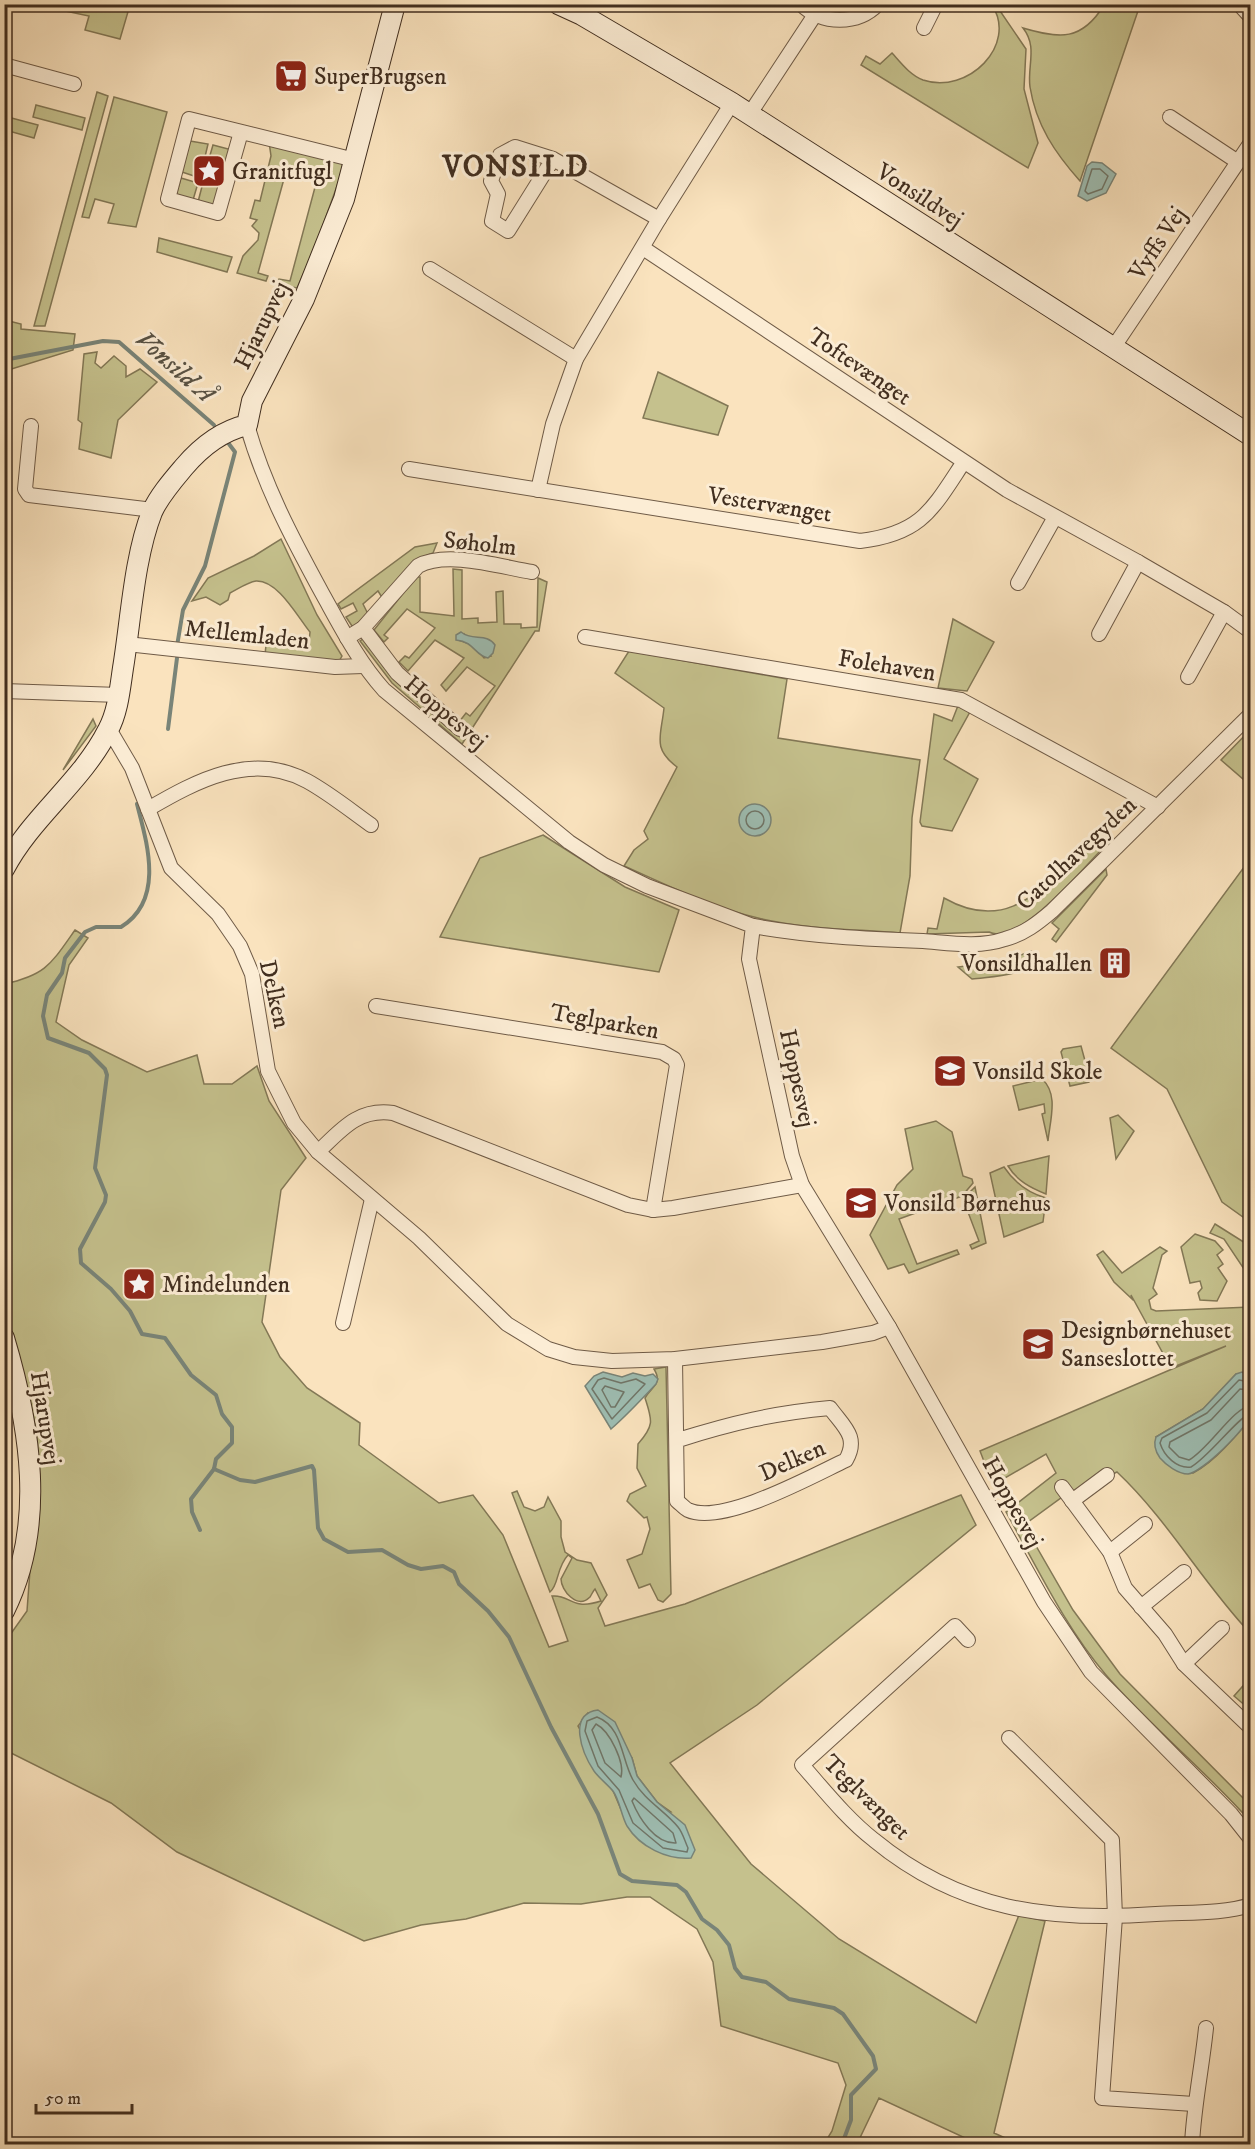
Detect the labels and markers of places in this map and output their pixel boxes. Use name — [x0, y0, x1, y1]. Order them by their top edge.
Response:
supermarket icon: SuperBrugsen — [273, 58, 309, 94]
place label: SuperBrugsen — [314, 62, 447, 92]
place icon: Granitfugl — [191, 153, 227, 189]
place label: Granitfugl — [232, 157, 333, 187]
building icon: Vonsildhallen — [1097, 945, 1133, 981]
place label: Vonsildhallen — [960, 949, 1092, 979]
school or university icon: Vonsild Skole — [932, 1053, 968, 1089]
place label: Vonsild Skole — [972, 1057, 1103, 1087]
school or university icon: Vonsild Børnehus — [843, 1185, 879, 1221]
place label: Vonsild Børnehus — [883, 1189, 1051, 1219]
place icon: Mindelunden — [121, 1266, 157, 1302]
place label: Mindelunden — [162, 1270, 291, 1300]
place label: Designbørnehuset Sanseslottet — [1061, 1316, 1231, 1374]
school or university icon: Designbørnehuset Sanseslottet — [1020, 1326, 1056, 1362]

